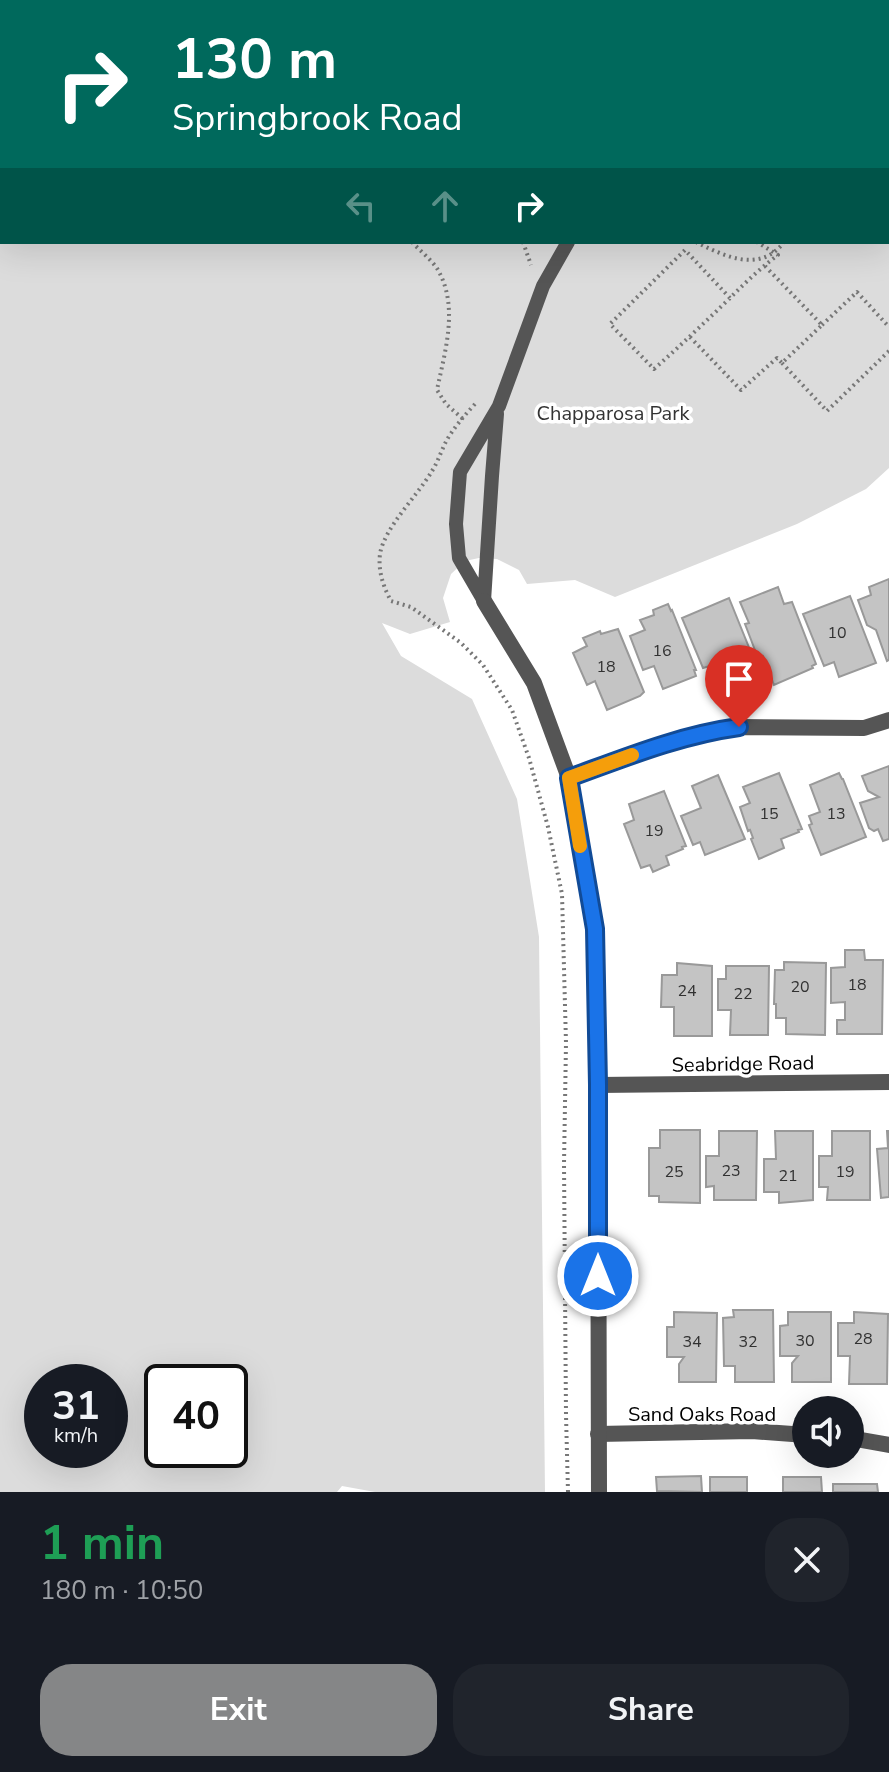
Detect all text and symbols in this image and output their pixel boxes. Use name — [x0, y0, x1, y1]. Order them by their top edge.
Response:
text: 130 m — [172, 21, 337, 98]
icon: right — [40, 32, 144, 136]
text: Springbrook Road — [172, 94, 463, 143]
icon: left — [339, 184, 383, 228]
icon: ahead — [423, 184, 467, 228]
icon: right — [507, 184, 551, 228]
park label: Chapparosa Park — [537, 400, 690, 427]
house number: 10 — [827, 622, 847, 644]
house number: 16 — [652, 640, 672, 662]
pin — [705, 645, 773, 727]
house number: 18 — [596, 656, 616, 678]
icon: arrive — [717, 657, 761, 701]
house number: 15 — [759, 803, 779, 825]
house number: 13 — [826, 803, 846, 825]
house number: 19 — [644, 820, 664, 842]
house number: 18 — [847, 974, 867, 996]
house number: 20 — [790, 976, 810, 998]
house number: 24 — [677, 980, 697, 1002]
house number: 22 — [733, 983, 753, 1005]
street label: Seabridge Road — [671, 1049, 815, 1079]
house number: 23 — [721, 1160, 741, 1182]
house number: 25 — [664, 1161, 684, 1183]
house number: 19 — [835, 1161, 855, 1183]
house number: 21 — [778, 1165, 798, 1187]
position arrow — [556, 1234, 640, 1318]
house number: 28 — [853, 1328, 873, 1350]
house number: 30 — [795, 1330, 815, 1352]
house number: 34 — [682, 1331, 702, 1353]
house number: 32 — [738, 1331, 758, 1353]
speed limit sign: 40 — [144, 1364, 248, 1468]
text: 31 — [52, 1379, 100, 1433]
map controls — [792, 1396, 864, 1468]
button: sound — [792, 1396, 864, 1468]
street label: Sand Oaks Road — [628, 1401, 776, 1428]
text: km/h — [54, 1422, 98, 1449]
text: 1 min — [40, 1510, 164, 1576]
button: close — [765, 1518, 849, 1602]
text: 180 m · 10:50 — [40, 1573, 203, 1608]
button: Exit — [40, 1664, 437, 1756]
button: Share — [453, 1664, 849, 1756]

